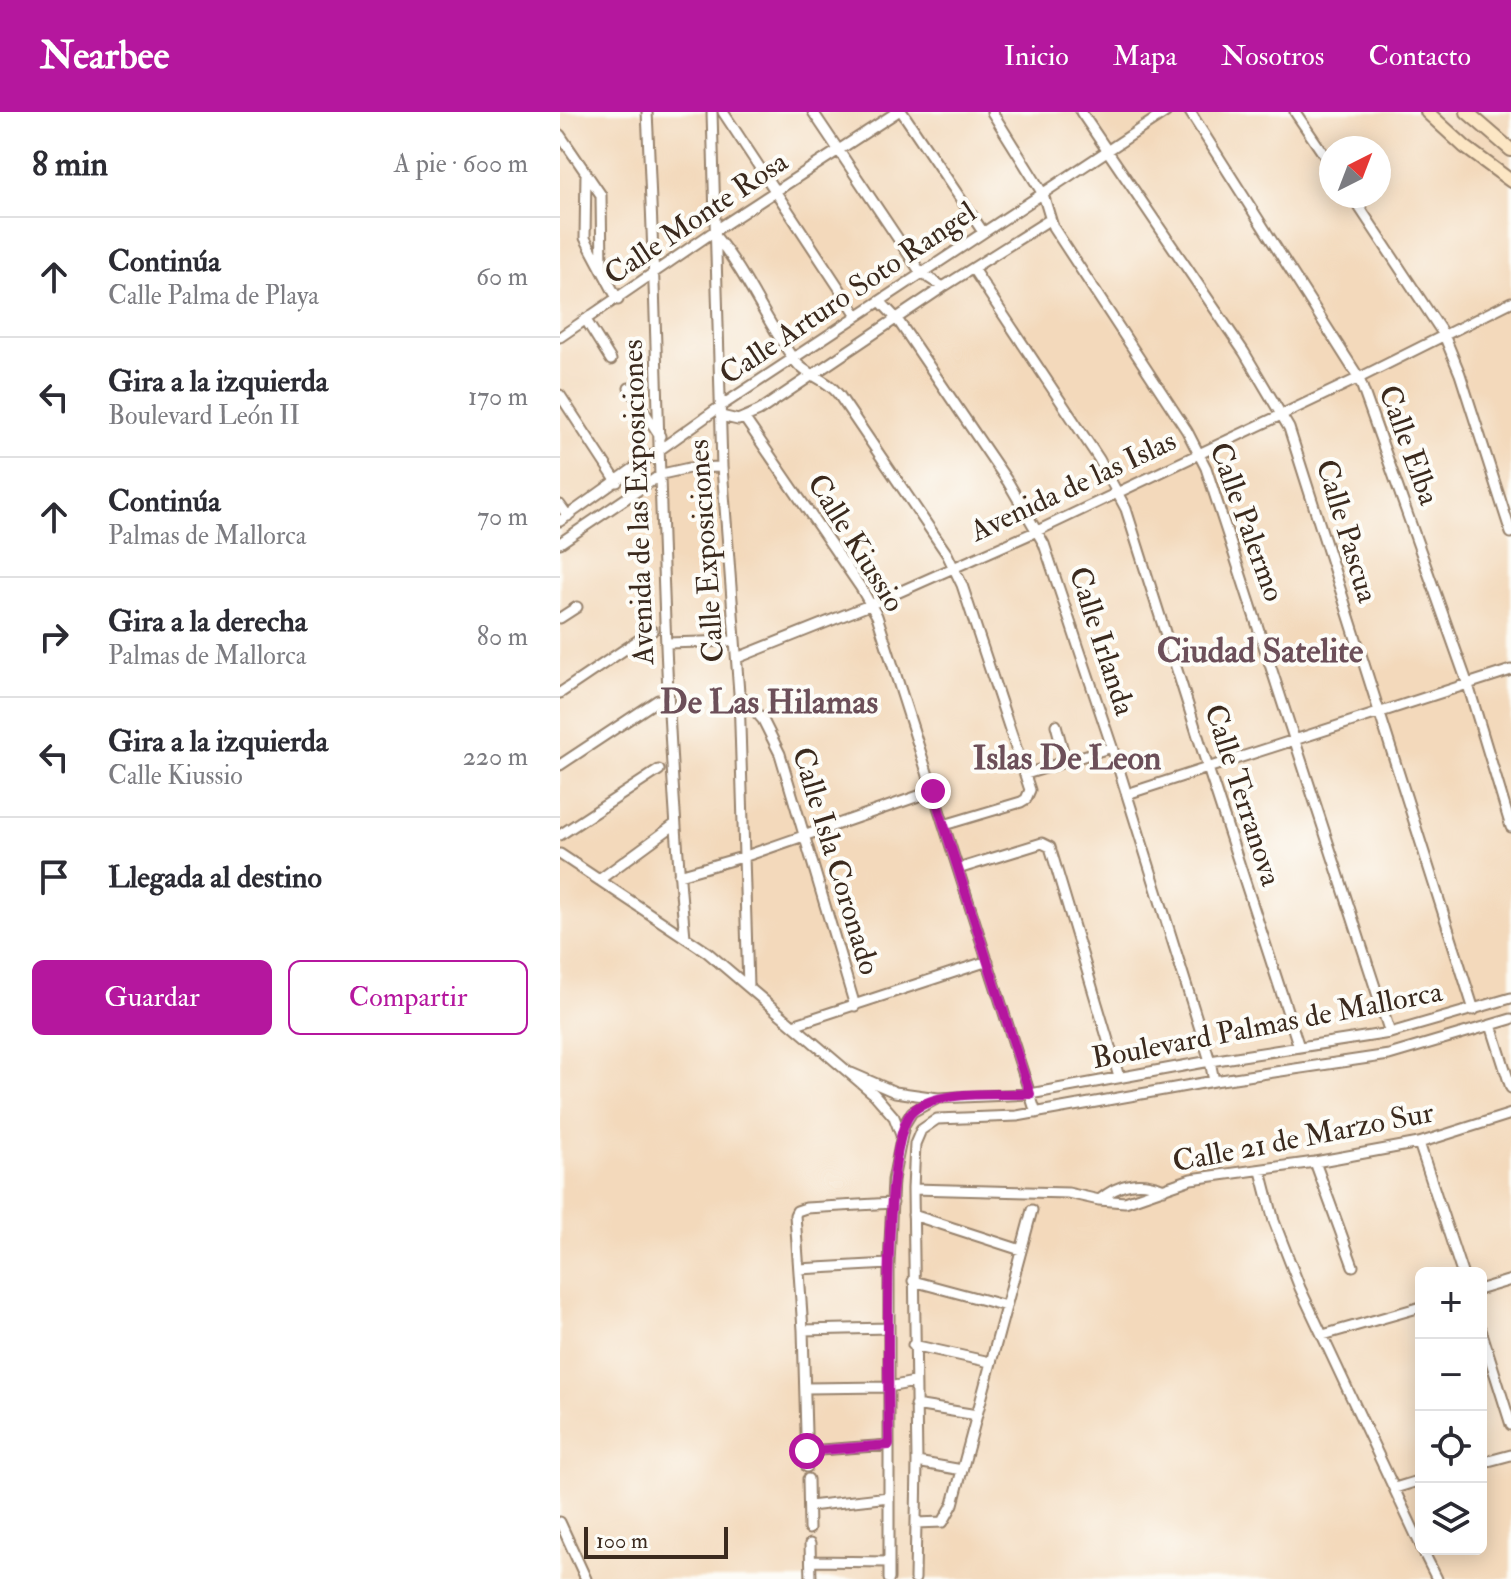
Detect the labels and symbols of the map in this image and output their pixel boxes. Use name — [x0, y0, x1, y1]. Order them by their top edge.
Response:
north arrow — [1319, 136, 1391, 208]
street label: Calle Monte Rosa — [597, 143, 795, 293]
street label: Calle Arturo Soto Rangel — [713, 193, 984, 393]
street label: Avenida de las Exposiciones — [614, 339, 662, 666]
street label: Calle Elba — [1370, 380, 1448, 510]
street label: Avenida de las Islas — [963, 422, 1182, 550]
street label: Calle Exposiciones — [680, 438, 732, 664]
street label: Calle Palermo — [1201, 438, 1293, 606]
street label: Calle Pascua — [1308, 455, 1386, 608]
street label: Calle Kiussio — [799, 467, 913, 619]
street label: Calle Irlanda — [1061, 562, 1144, 721]
district label: Ciudad Satelite — [1157, 630, 1364, 673]
district label: De Las Hilamas — [660, 681, 878, 724]
street label: Calle Terranova — [1196, 700, 1290, 891]
district label: Islas De Leon — [973, 737, 1162, 780]
street label: Calle Isla Coronado — [784, 743, 888, 979]
route end — [915, 773, 951, 809]
street label: Boulevard Palmas de Mallorca — [1089, 973, 1446, 1077]
street label: Calle 21 de Marzo Sur — [1169, 1094, 1437, 1180]
route start — [789, 1433, 825, 1469]
scale bar — [584, 1523, 728, 1559]

